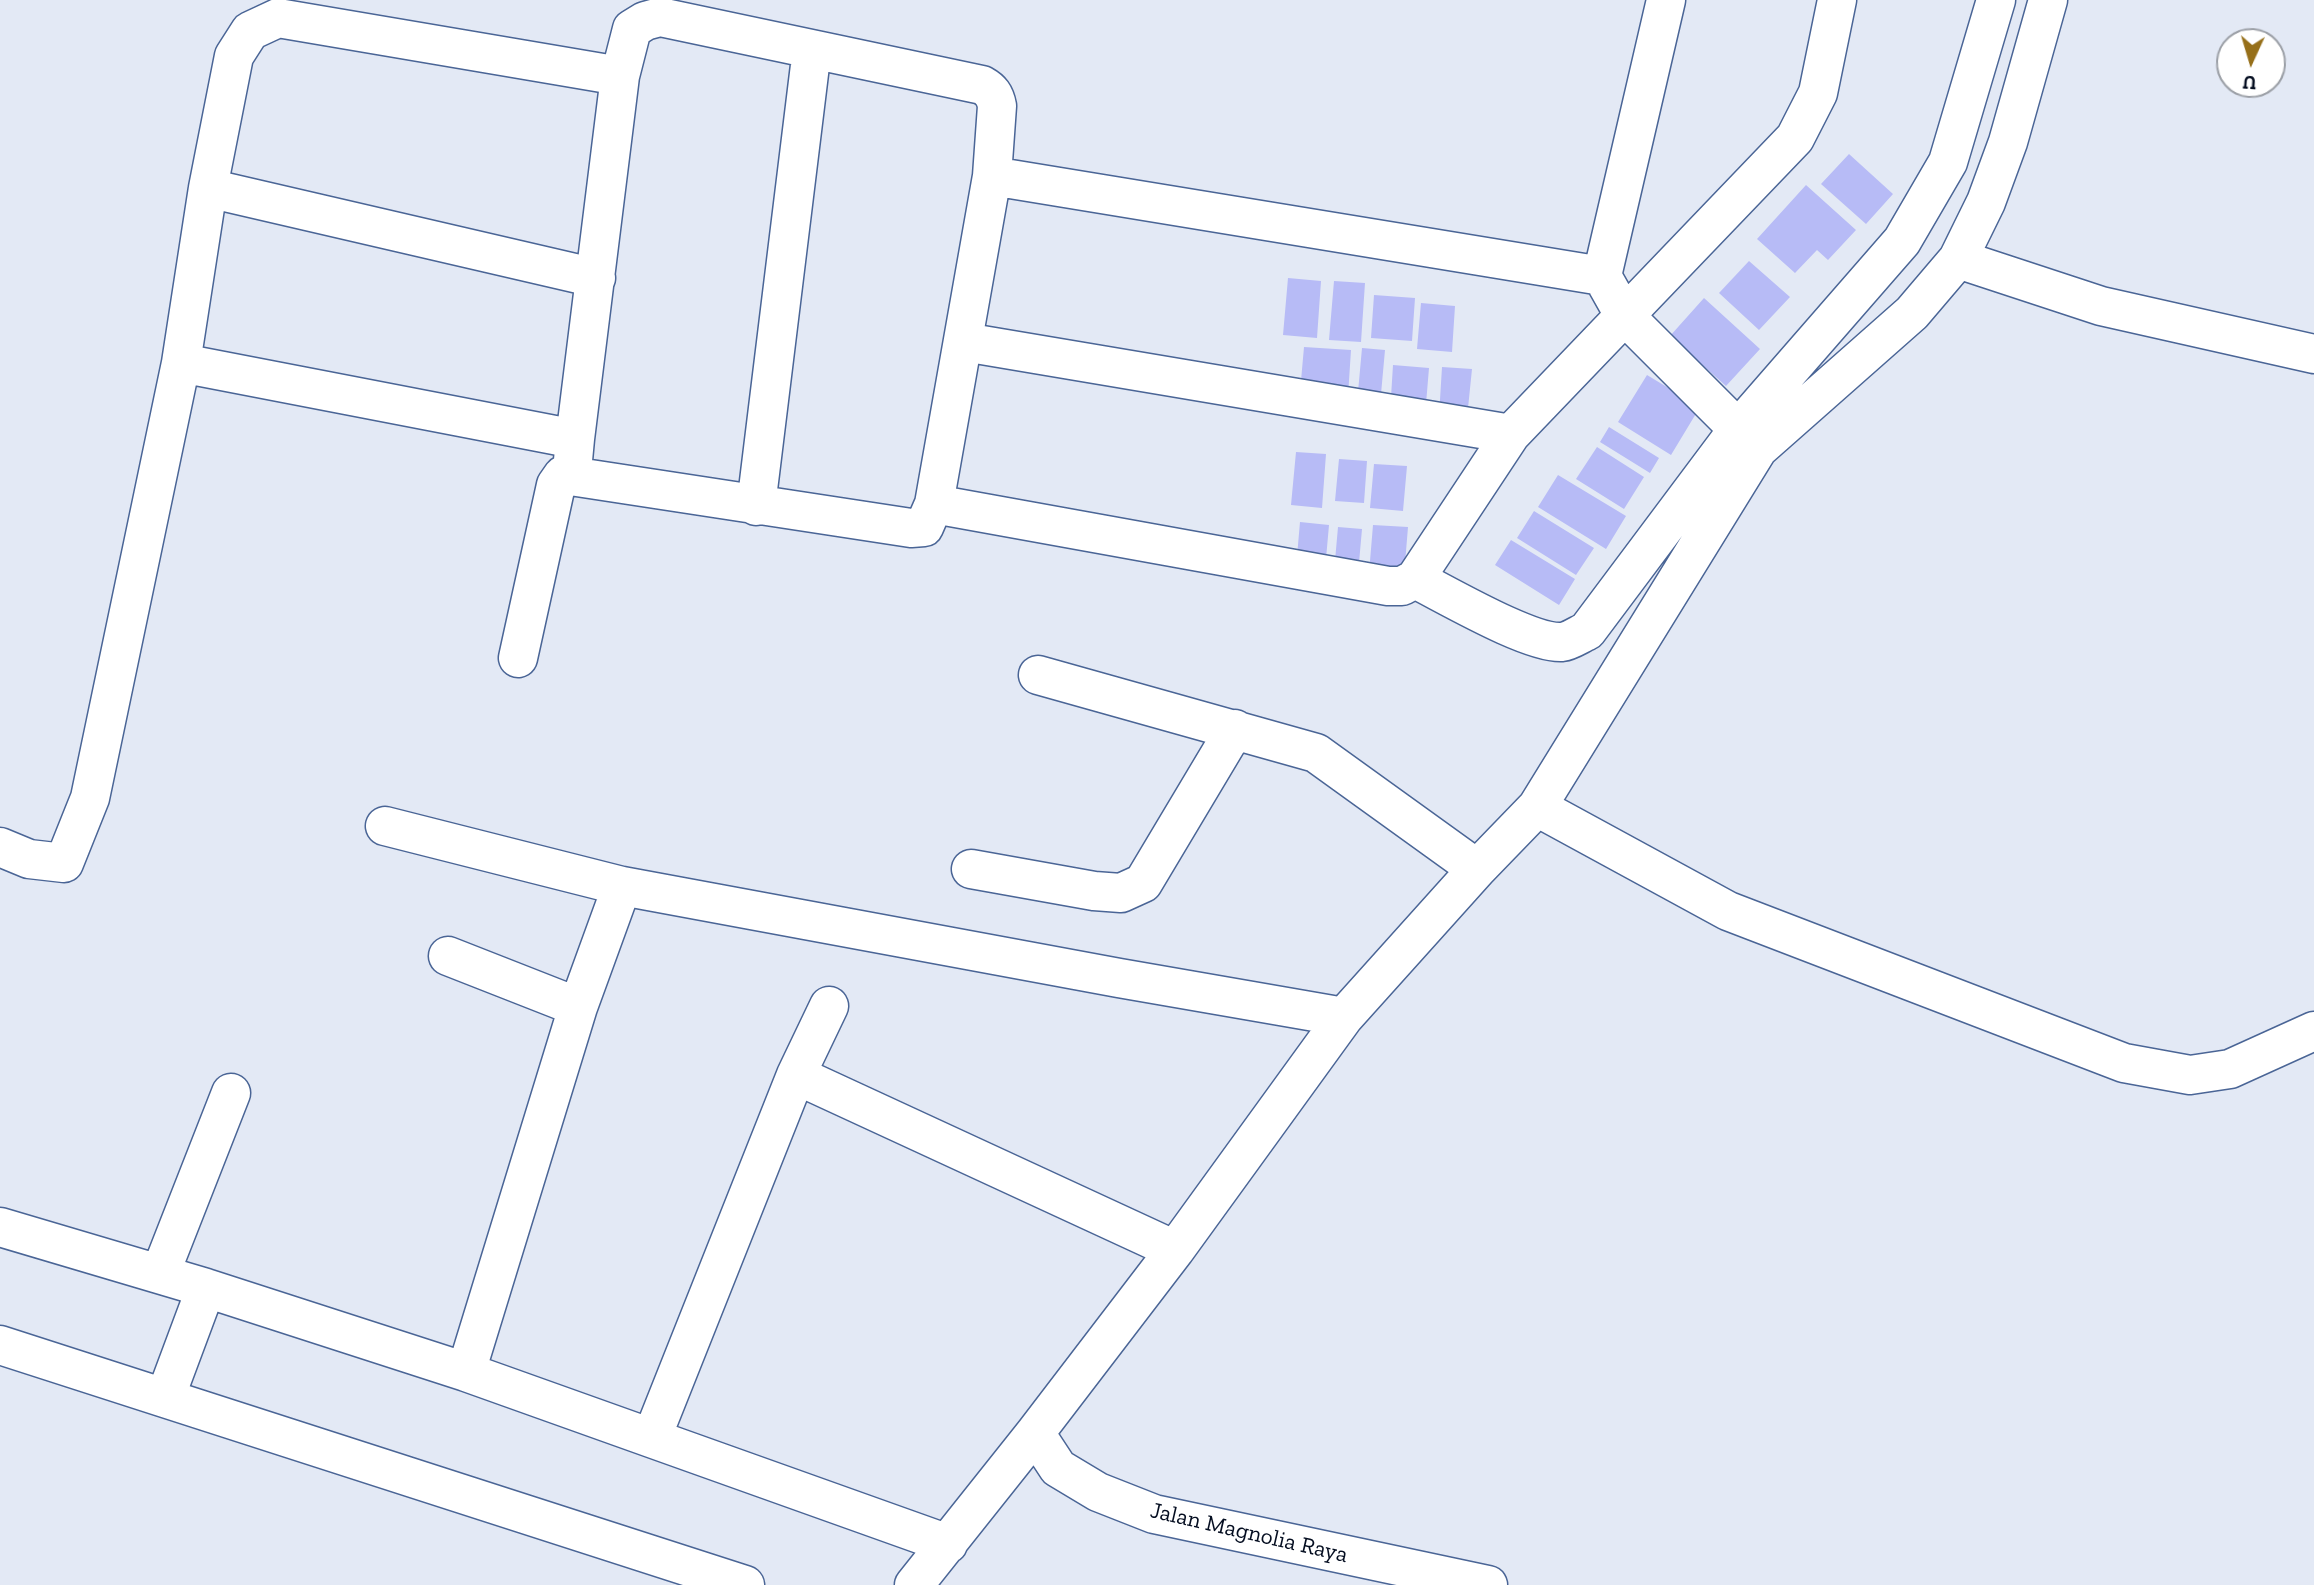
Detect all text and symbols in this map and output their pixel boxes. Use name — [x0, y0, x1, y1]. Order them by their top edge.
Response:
north arrow — [2216, 28, 2286, 98]
text: U — [2242, 71, 2257, 94]
street label: Jalan Magnolia Raya — [1148, 1497, 1350, 1569]

